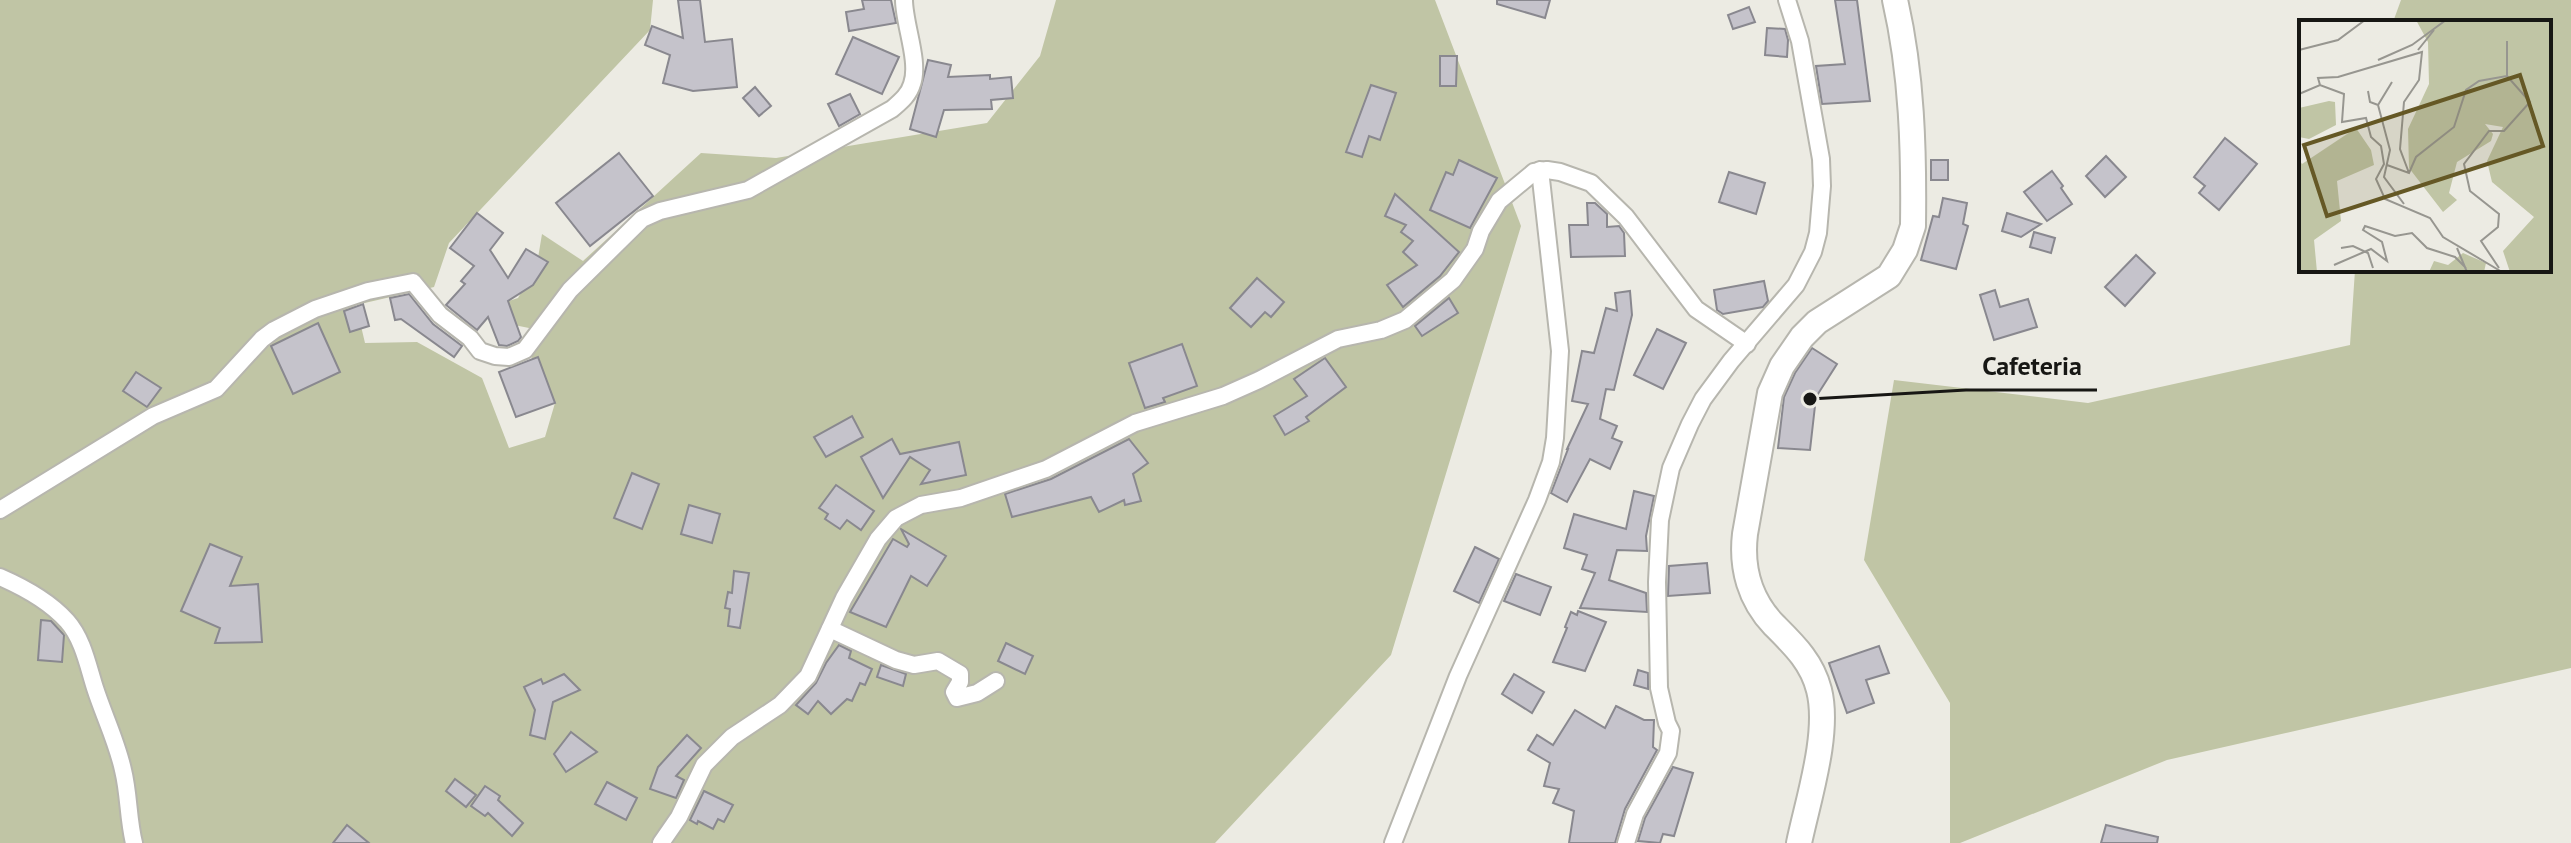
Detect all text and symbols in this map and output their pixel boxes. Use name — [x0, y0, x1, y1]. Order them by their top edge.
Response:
inset map — [2299, 20, 2551, 272]
callout: Cafeteria — [1966, 340, 2097, 390]
text: Cafeteria — [1982, 349, 2082, 382]

